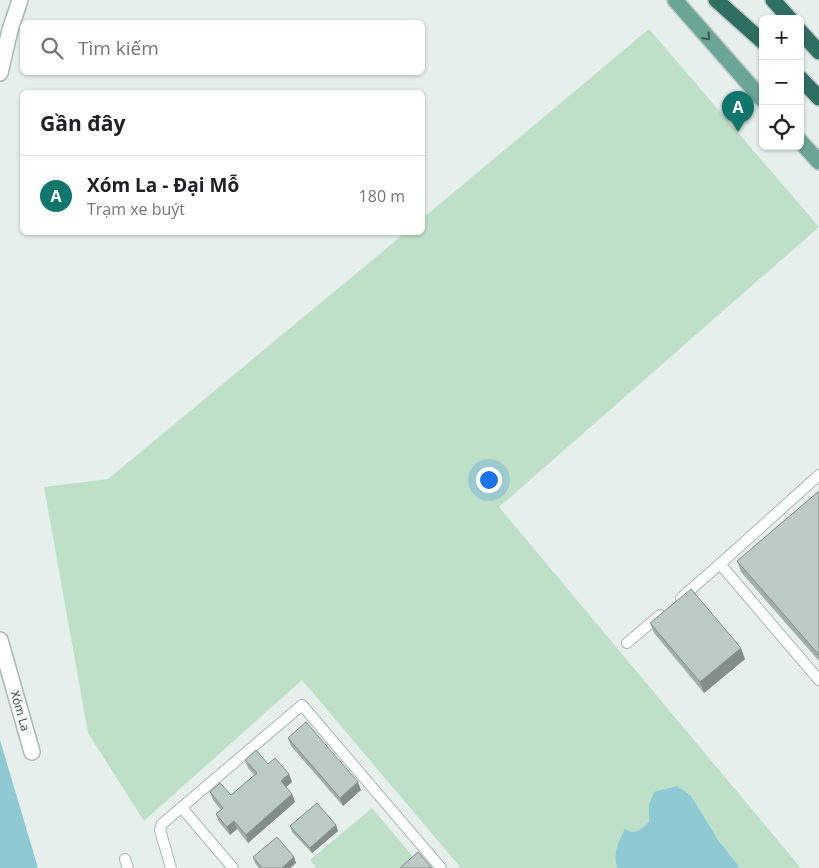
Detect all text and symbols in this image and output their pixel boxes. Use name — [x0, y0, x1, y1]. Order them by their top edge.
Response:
map controls — [759, 15, 804, 150]
button: + — [759, 15, 804, 60]
search box — [20, 20, 425, 75]
one-way arrow — [701, 31, 710, 40]
icon: search — [38, 34, 66, 62]
text: Tìm kiếm — [78, 35, 159, 61]
button: − — [759, 60, 804, 105]
pin: A — [722, 91, 754, 132]
button: locate — [759, 105, 804, 150]
text: Gần đây — [40, 109, 125, 137]
text: Xóm La - Đại Mỗ — [87, 172, 239, 198]
text: A — [50, 185, 62, 207]
text: 180 m — [359, 185, 405, 207]
text: Trạm xe buýt — [87, 198, 185, 220]
your location — [476, 467, 502, 493]
street label: Xóm La — [7, 689, 34, 733]

